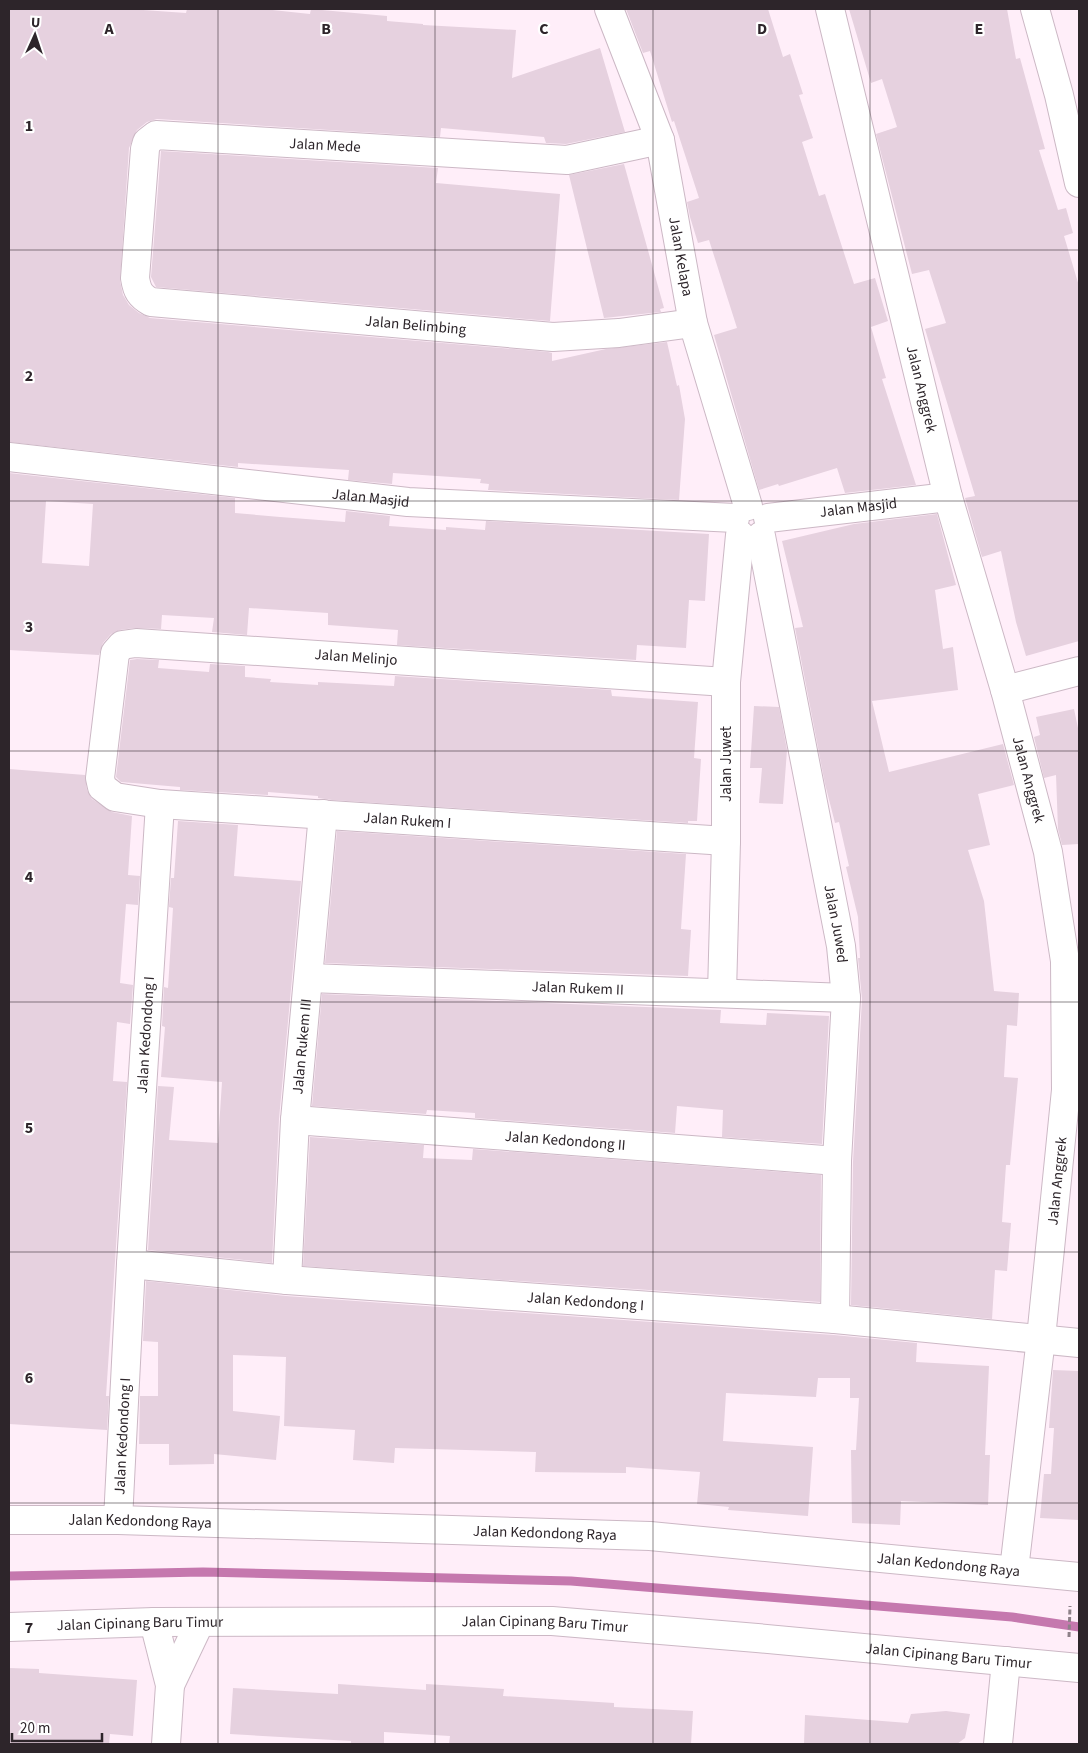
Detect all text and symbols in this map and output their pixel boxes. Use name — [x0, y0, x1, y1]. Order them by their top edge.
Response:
north arrow — [10, 10, 60, 60]
text: U — [30, 13, 41, 33]
text: A — [103, 18, 114, 40]
text: B — [321, 18, 331, 40]
text: C — [539, 18, 549, 40]
text: D — [757, 18, 767, 40]
text: E — [975, 18, 983, 40]
text: 1 — [25, 115, 33, 137]
street label: Jalan Mede — [289, 133, 361, 158]
street label: Jalan Kelapa — [663, 215, 698, 298]
street label: Jalan Belimbing — [364, 311, 468, 340]
street label: Jalan Anggrek — [901, 344, 942, 435]
text: 2 — [25, 365, 33, 387]
street label: Jalan Masjid — [331, 483, 411, 513]
street label: Jalan Masjid — [819, 493, 898, 523]
text: 3 — [25, 616, 33, 638]
street label: Jalan Melinjo — [314, 644, 398, 671]
street label: Jalan Juwet — [716, 726, 737, 802]
street label: Jalan Anggrek — [1007, 734, 1050, 826]
street label: Jalan Rukem I — [363, 807, 452, 834]
text: 4 — [25, 866, 34, 888]
street label: Jalan Juwed — [818, 883, 853, 964]
street label: Jalan Kedondong I — [132, 976, 160, 1094]
street label: Jalan Rukem II — [531, 976, 624, 1001]
street label: Jalan Rukem III — [287, 998, 317, 1095]
text: 5 — [25, 1117, 33, 1139]
street label: Jalan Kedondong II — [504, 1126, 626, 1156]
street label: Jalan Anggrek — [1042, 1135, 1073, 1226]
street label: Jalan Kedondong I — [526, 1287, 645, 1316]
text: 6 — [25, 1367, 33, 1389]
street label: Jalan Kedondong I — [109, 1377, 136, 1495]
street label: Jalan Kedondong Raya — [68, 1510, 212, 1534]
street label: Jalan Kedondong Raya — [473, 1521, 617, 1546]
street label: Jalan Kedondong Raya — [876, 1548, 1021, 1582]
street label: Jalan Cipinang Baru Timur — [462, 1611, 630, 1638]
street label: Jalan Cipinang Baru Timur — [56, 1612, 224, 1636]
text: 7 — [25, 1617, 33, 1639]
street label: Jalan Cipinang Baru Timur — [864, 1638, 1033, 1675]
scale bar — [12, 1710, 102, 1742]
text: 20 m — [20, 1718, 50, 1739]

